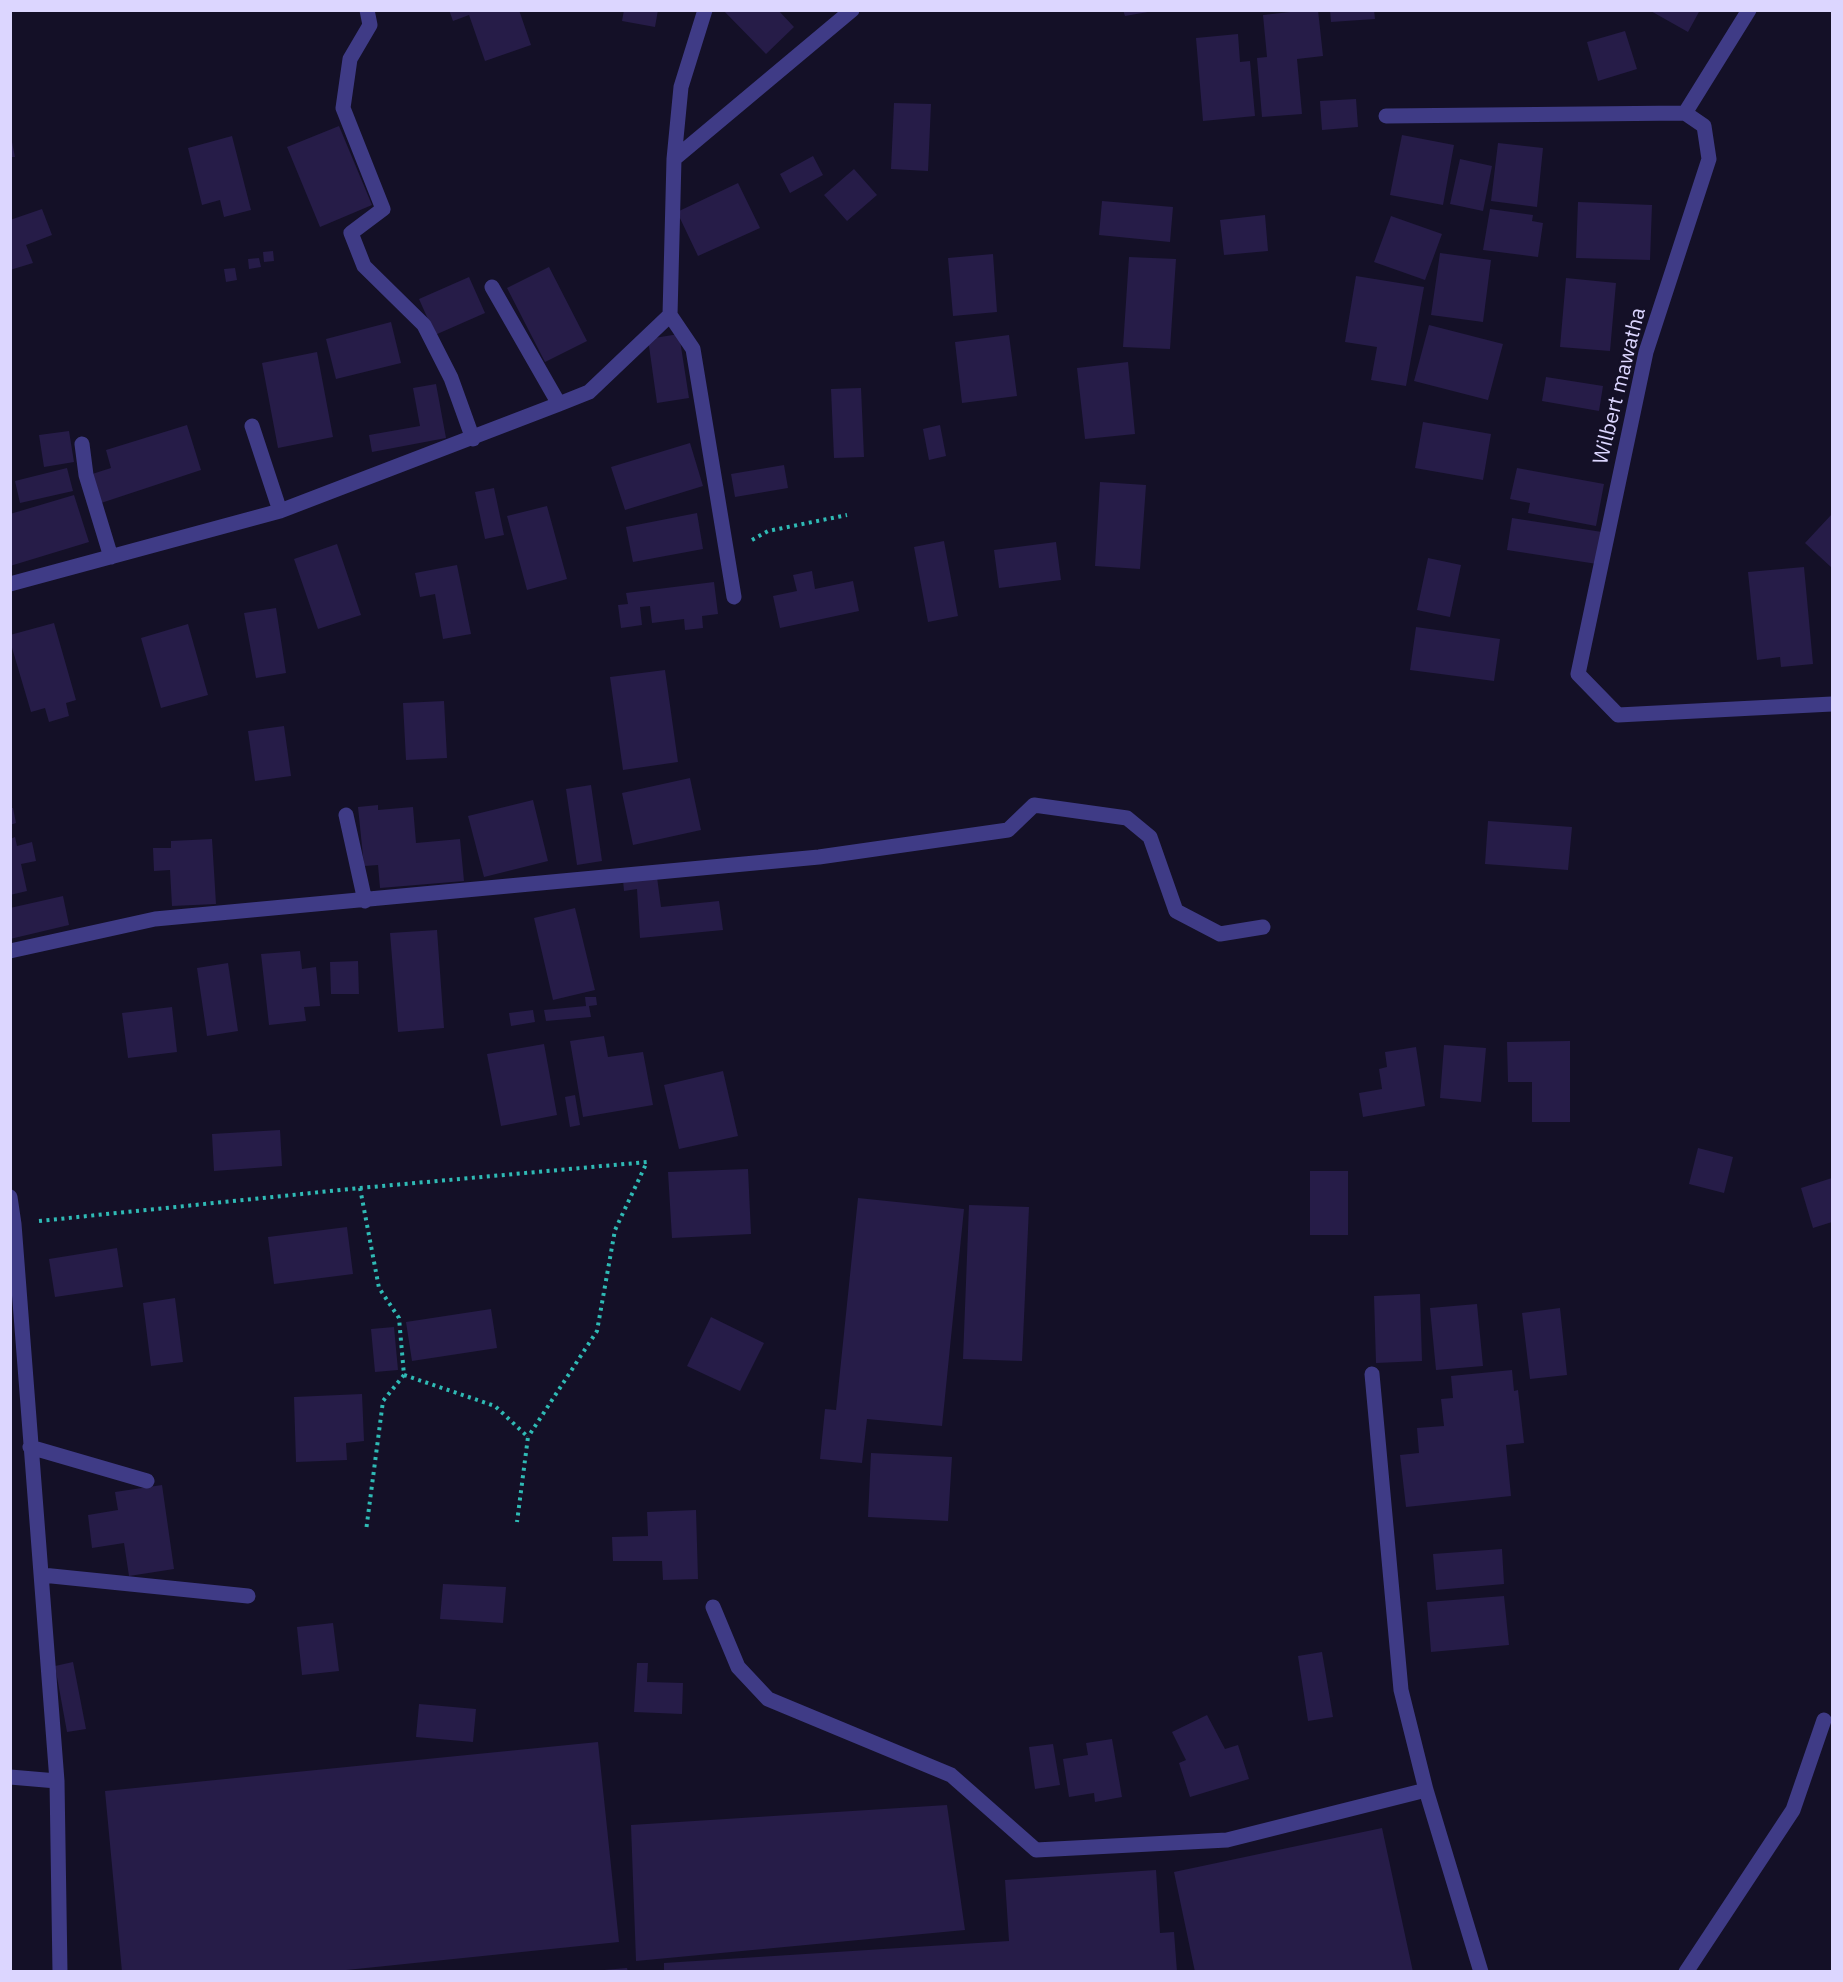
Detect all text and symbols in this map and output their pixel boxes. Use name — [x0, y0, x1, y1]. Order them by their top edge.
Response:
street label: Wilbert mawatha — [1588, 305, 1652, 467]

